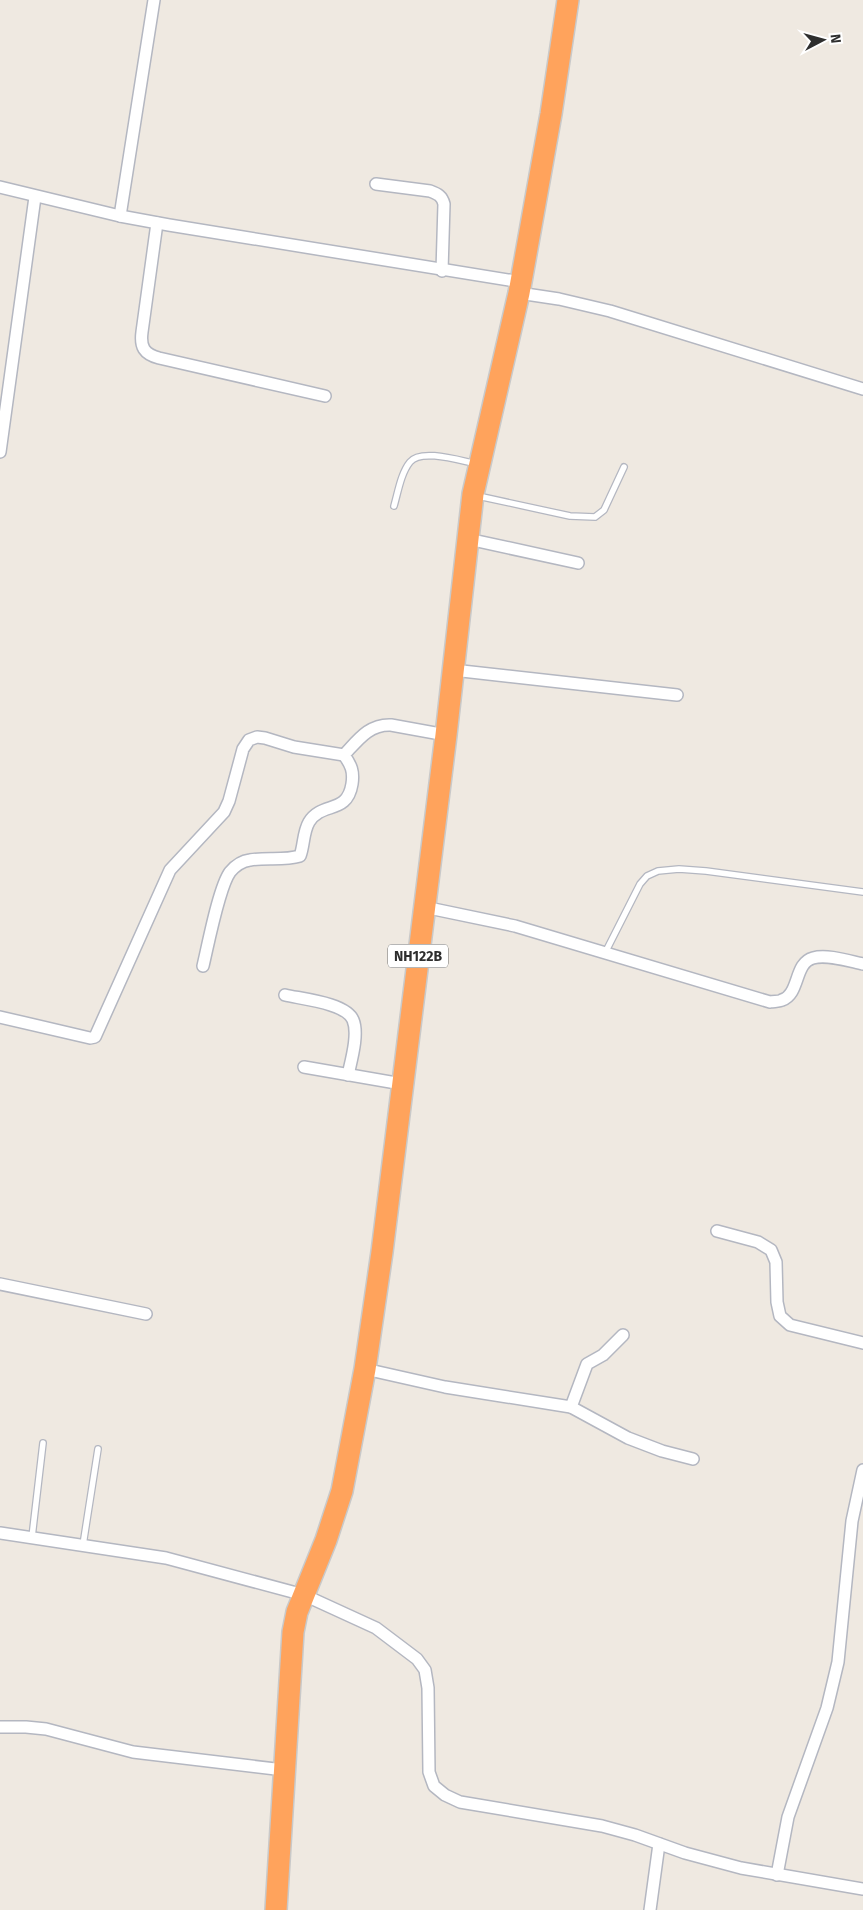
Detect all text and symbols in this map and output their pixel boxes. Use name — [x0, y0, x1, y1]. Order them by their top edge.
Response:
north arrow — [798, 15, 848, 65]
text: N — [826, 33, 844, 44]
road number: NH122B — [388, 944, 448, 968]

